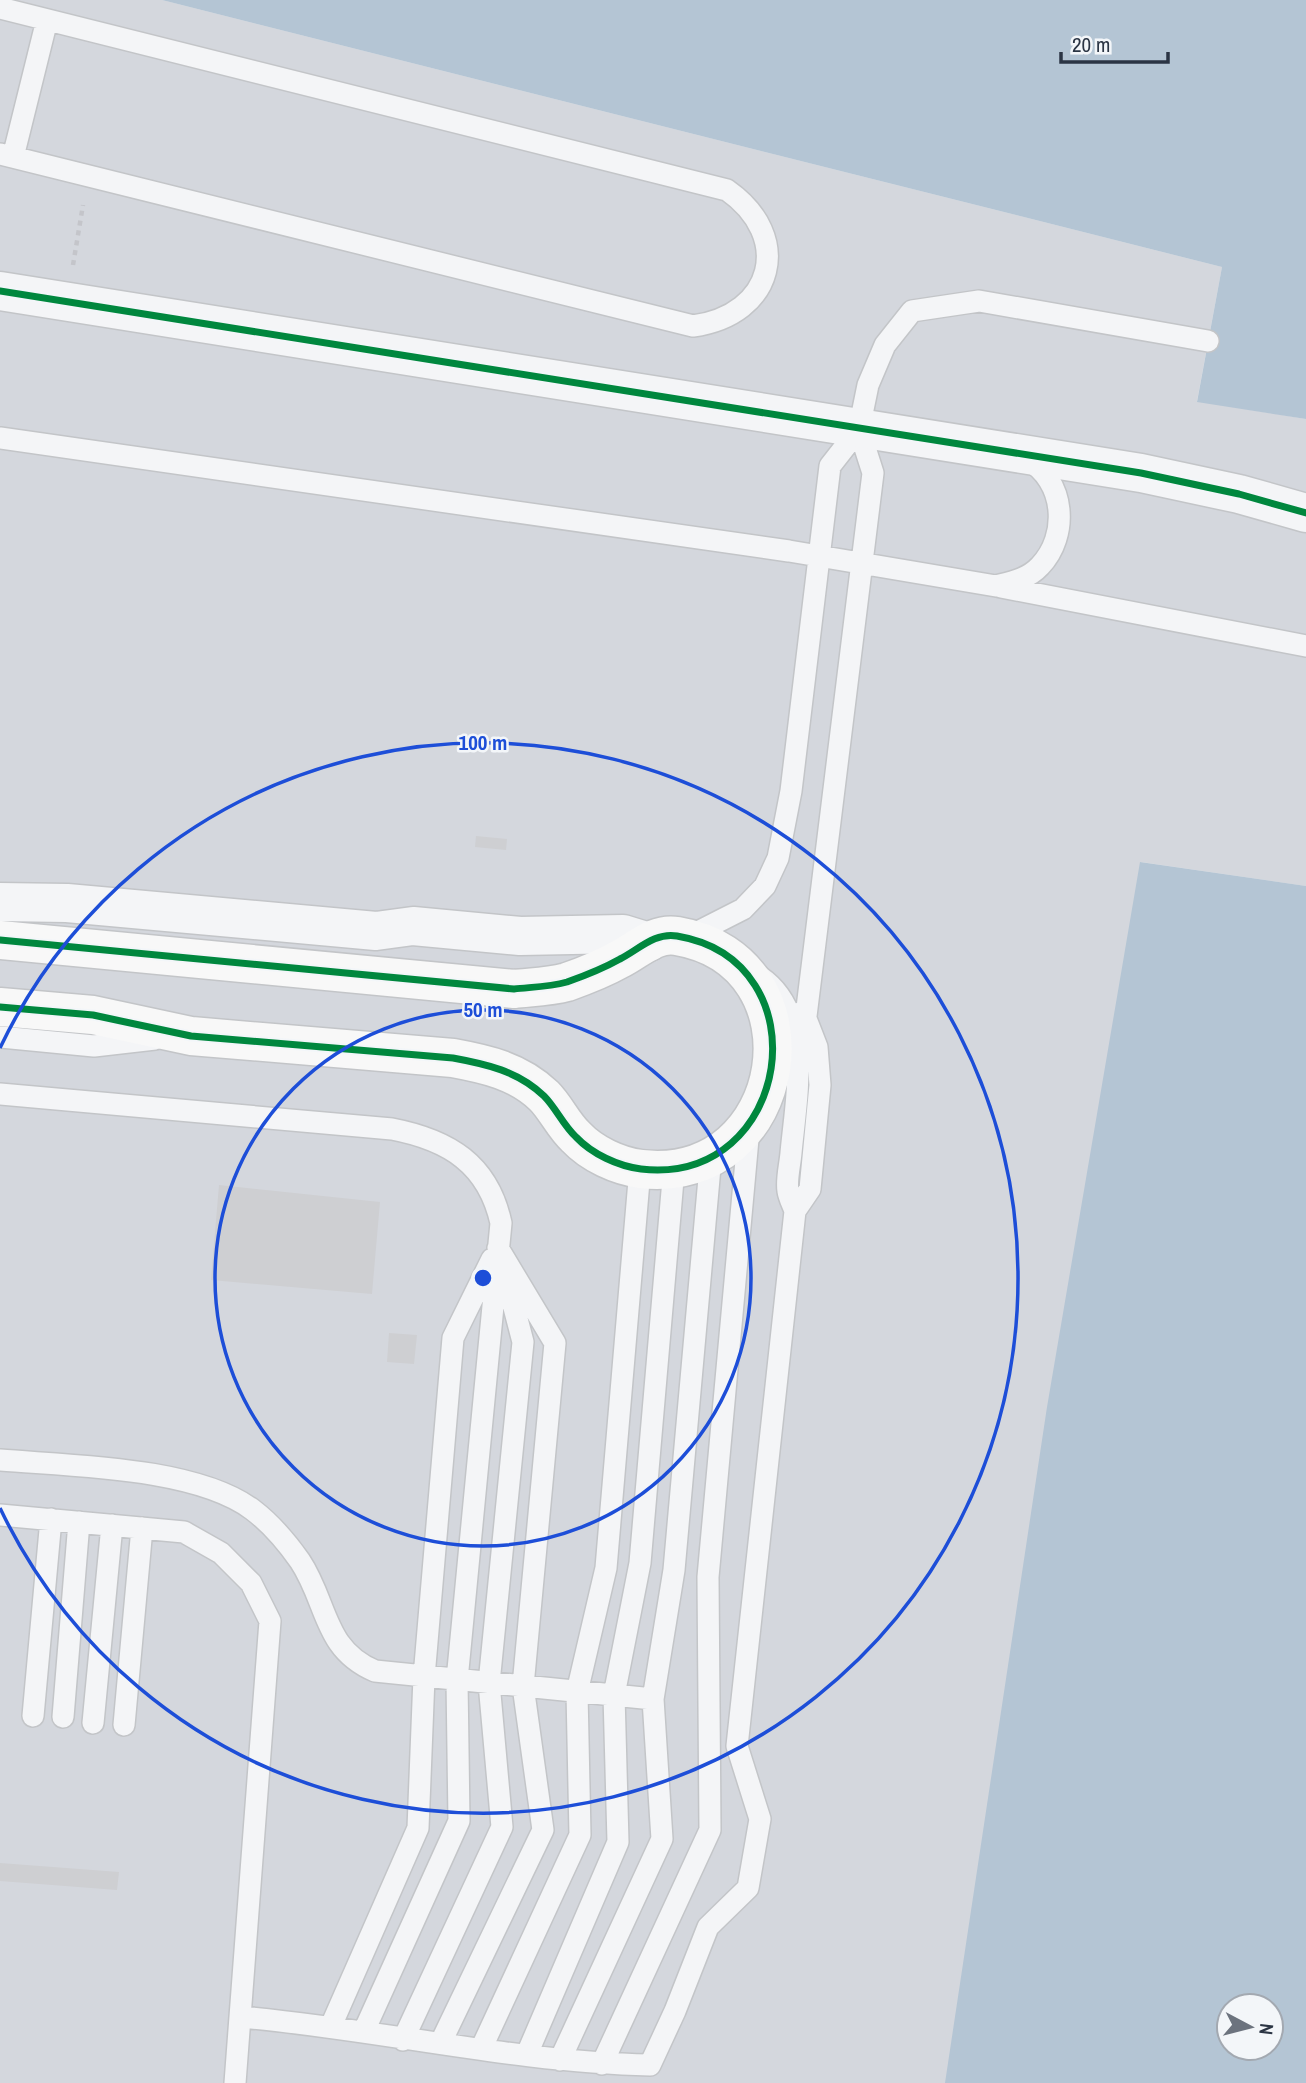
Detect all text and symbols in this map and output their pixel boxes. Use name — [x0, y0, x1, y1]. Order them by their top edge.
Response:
scale bar — [1061, 21, 1168, 65]
text: 20 m — [1072, 30, 1110, 59]
text: 100 m — [459, 728, 507, 757]
text: 50 m — [463, 995, 503, 1024]
centre of rings — [471, 1266, 495, 1290]
north arrow — [1215, 1992, 1285, 2062]
text: N — [1253, 2022, 1280, 2036]

